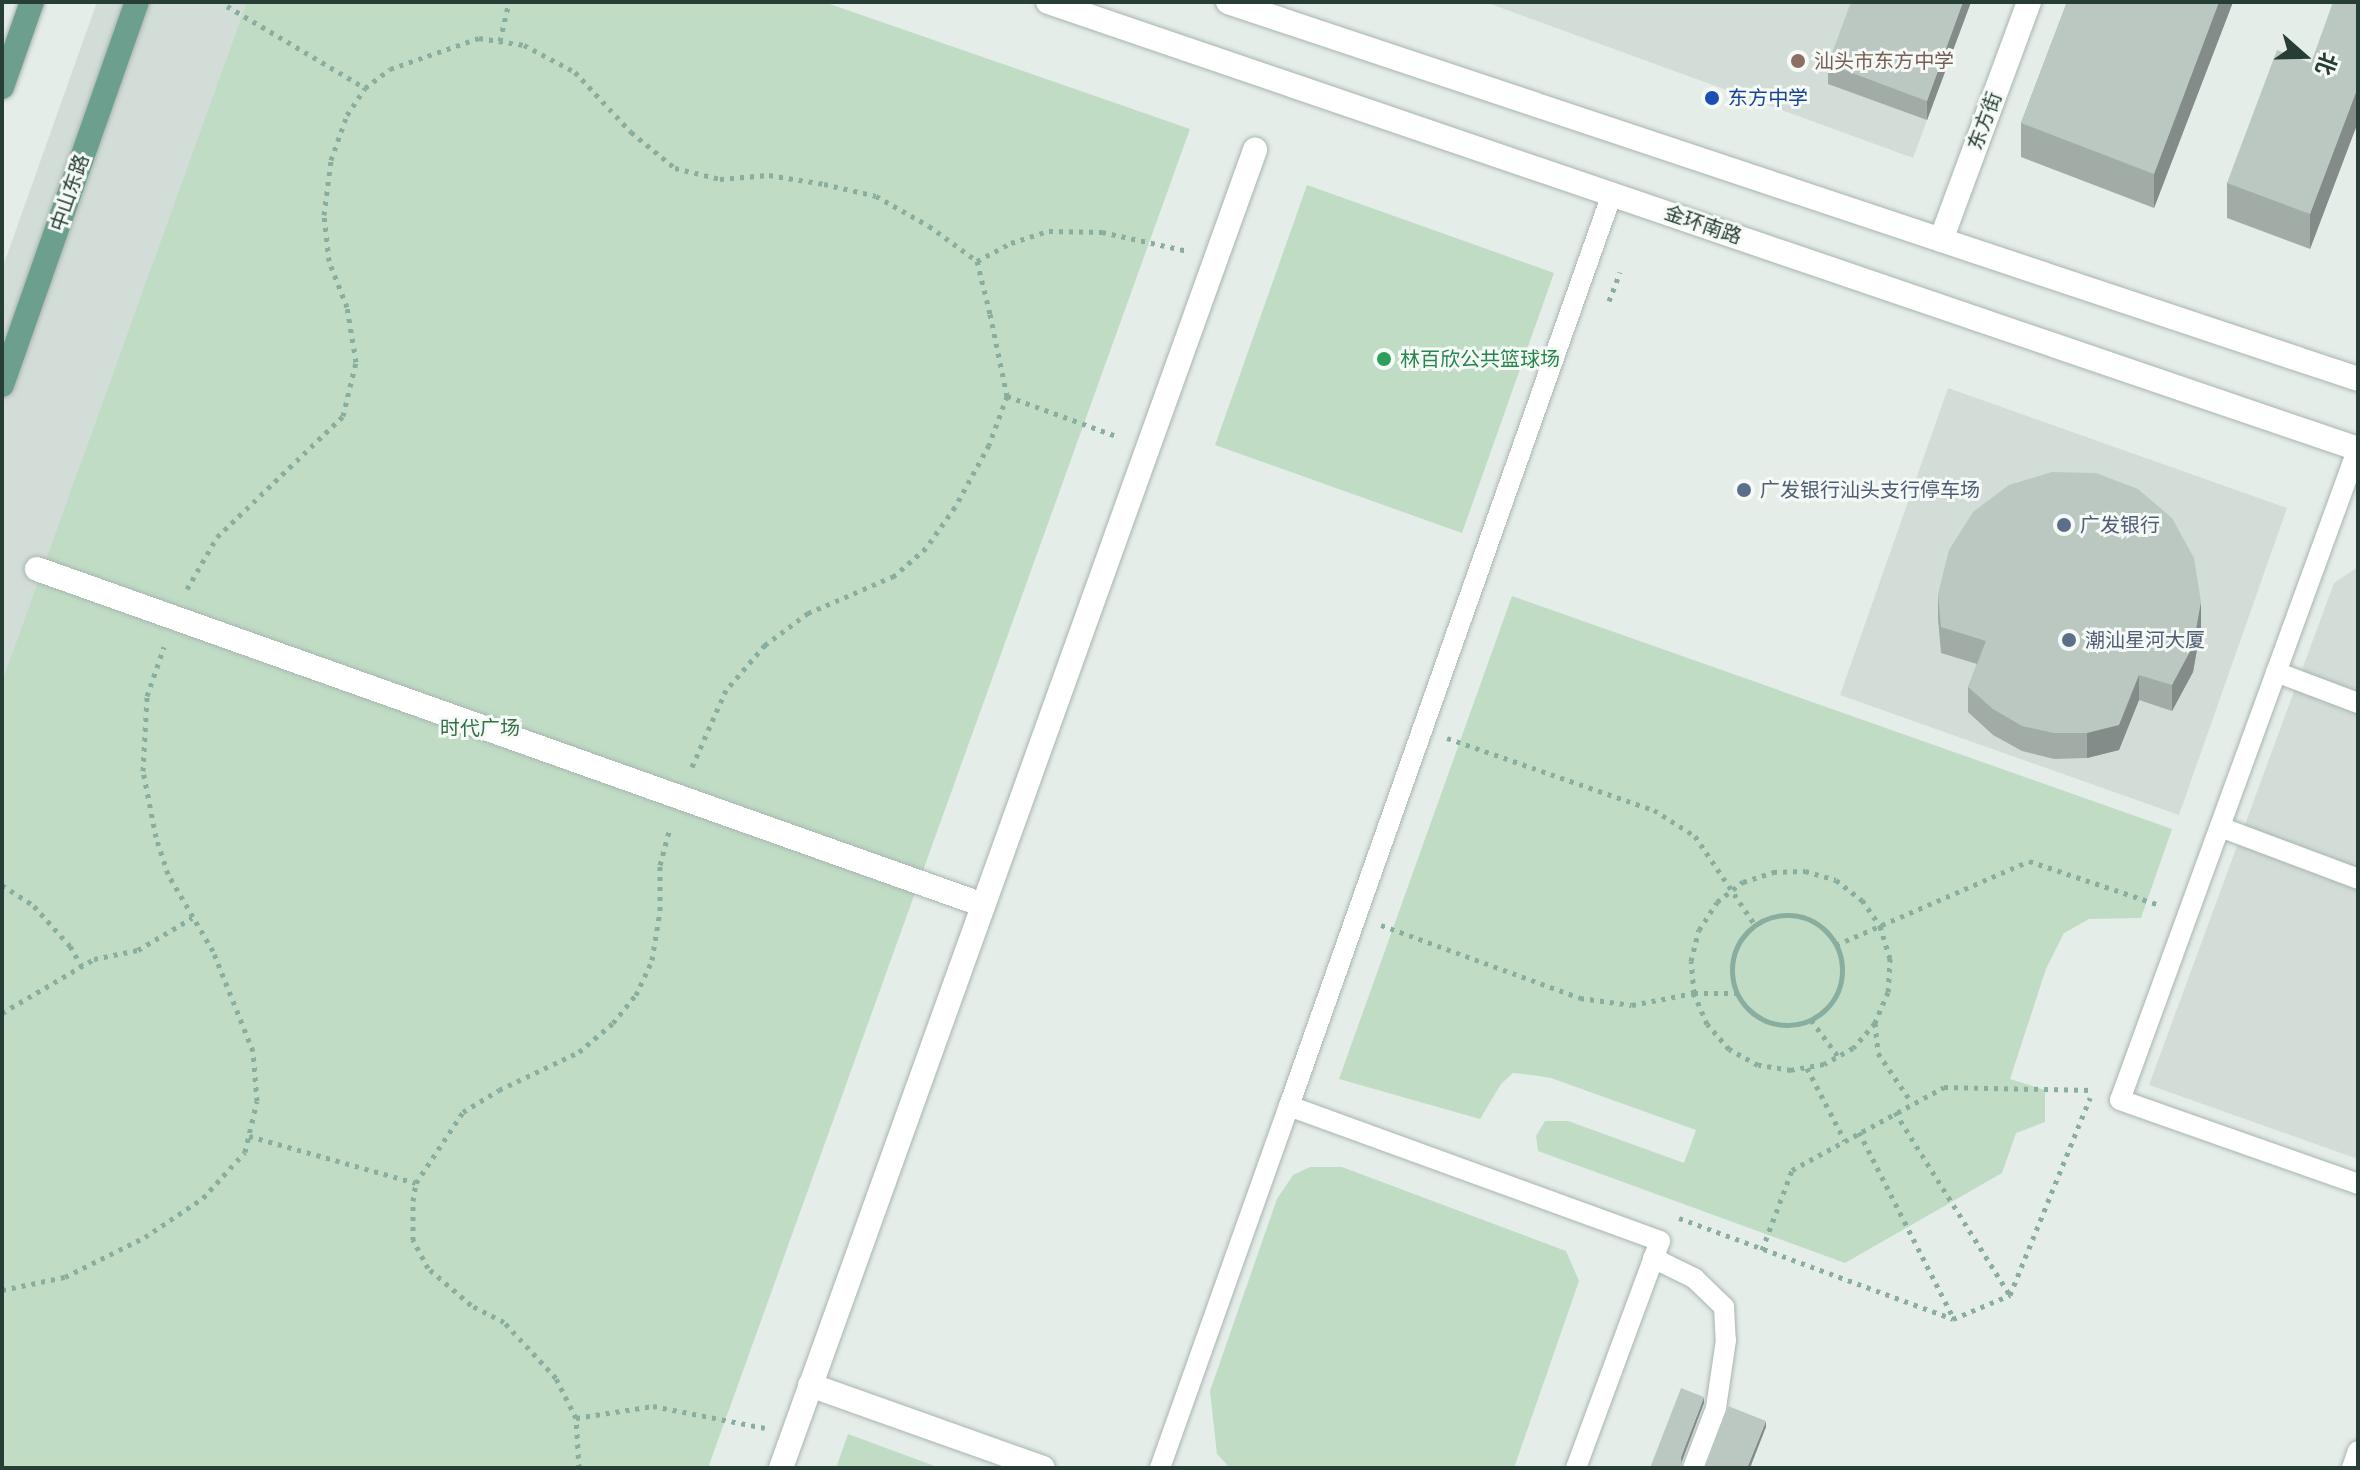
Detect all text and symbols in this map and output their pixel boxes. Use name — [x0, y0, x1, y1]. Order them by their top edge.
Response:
north arrow — [2264, 16, 2344, 96]
place label: 汕头市东方中学 — [1814, 49, 1954, 73]
text: 北 — [2310, 49, 2343, 79]
marker: 汕头市东方中学 — [1789, 52, 1807, 70]
place label: 东方中学 — [1728, 86, 1808, 110]
marker: 东方中学 — [1703, 89, 1721, 107]
street label: 东方街 — [1963, 89, 2007, 153]
street label: 中山东路 — [46, 151, 94, 235]
street label: 金环南路 — [1661, 201, 1745, 249]
place label: 林百欣公共篮球场 — [1400, 347, 1560, 371]
marker: 林百欣公共篮球场 — [1375, 350, 1393, 368]
place label: 广发银行汕头支行停车场 — [1760, 478, 1980, 502]
marker: 广发银行汕头支行停车场 — [1735, 481, 1753, 499]
place label: 广发银行 — [2080, 513, 2160, 537]
marker: 广发银行 — [2055, 516, 2073, 534]
place label: 潮汕星河大厦 — [2085, 628, 2205, 652]
marker: 潮汕星河大厦 — [2060, 631, 2078, 649]
park label: 时代广场 — [440, 716, 520, 740]

